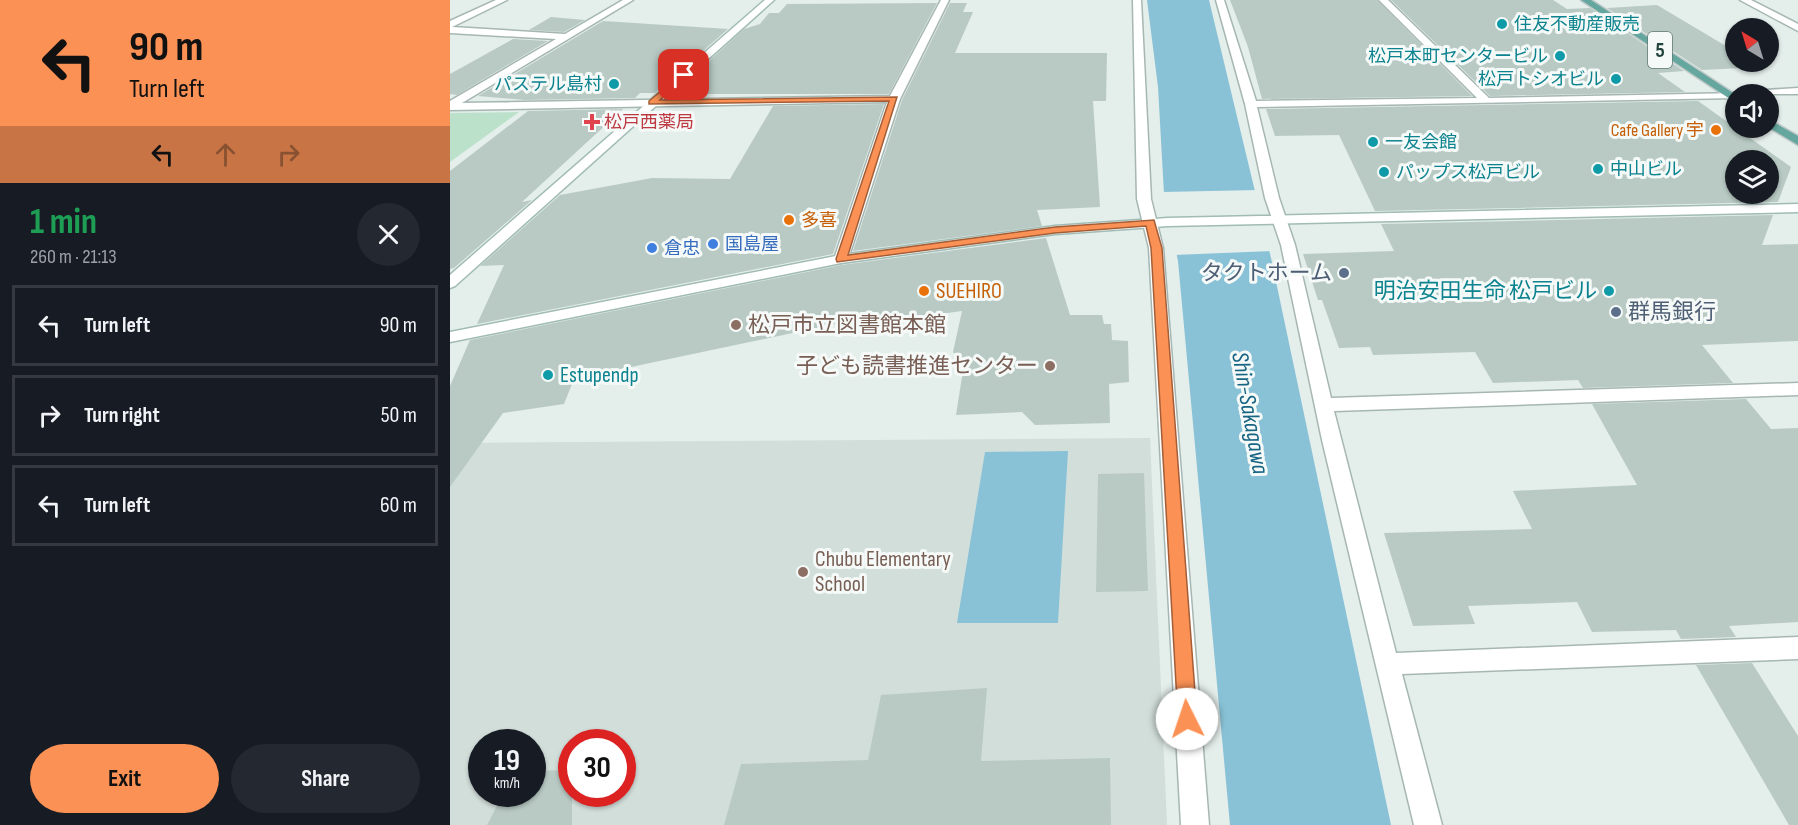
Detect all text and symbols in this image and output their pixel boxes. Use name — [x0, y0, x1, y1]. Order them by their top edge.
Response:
place label: 住友不動産販売 — [1514, 14, 1640, 35]
marker: 住友不動産販売 — [1495, 17, 1509, 31]
north arrow — [1725, 18, 1779, 72]
map controls — [1725, 18, 1779, 204]
text: 90 m — [129, 22, 203, 73]
icon: left — [30, 24, 108, 102]
road number: 5 — [1648, 32, 1672, 68]
place label: 松戸本町センタービル — [1368, 46, 1548, 67]
pin — [658, 49, 709, 100]
marker: 松戸本町センタービル — [1553, 49, 1567, 63]
icon: arrive — [667, 58, 700, 91]
place label: 松戸トシオビル — [1478, 69, 1604, 90]
marker: 松戸トシオビル — [1609, 72, 1623, 86]
text: Turn left — [129, 73, 205, 105]
place label: パステル島村 — [494, 74, 602, 95]
marker: パステル島村 — [607, 77, 621, 91]
button: sound — [1725, 84, 1779, 138]
place label: 松戸西薬局 — [604, 112, 694, 133]
marker: 松戸西薬局 — [585, 115, 599, 129]
place label: Cafe Gallery 宇 — [1611, 120, 1704, 141]
marker: Cafe Gallery 宇 — [1709, 123, 1723, 137]
place label: 一友会館 — [1385, 132, 1457, 153]
marker: 一友会館 — [1366, 135, 1380, 149]
icon: left — [146, 138, 179, 171]
icon: ahead — [209, 138, 242, 171]
icon: right — [272, 138, 305, 171]
button: layers — [1725, 150, 1779, 204]
place label: 中山ビル — [1610, 159, 1682, 180]
place label: パップス松戸ビル — [1396, 162, 1540, 183]
marker: 中山ビル — [1591, 162, 1605, 176]
marker: パップス松戸ビル — [1377, 165, 1391, 179]
text: 1 min — [30, 201, 97, 244]
button: close — [357, 203, 420, 266]
place label: 多喜 — [801, 210, 837, 231]
marker: 多喜 — [782, 213, 796, 227]
place label: 国島屋 — [725, 234, 779, 255]
marker: 国島屋 — [706, 237, 720, 251]
place label: 倉忠 — [664, 238, 700, 259]
marker: 倉忠 — [645, 241, 659, 255]
text: 260 m · 21:13 — [30, 245, 117, 269]
place label: タクトホーム — [1201, 260, 1332, 287]
marker: タクトホーム — [1337, 266, 1351, 280]
place label: SUEHIRO — [936, 278, 1002, 305]
place label: 明治安田生命 松戸ビル — [1374, 278, 1597, 305]
marker: SUEHIRO — [917, 284, 931, 298]
marker: 明治安田生命 松戸ビル — [1602, 284, 1616, 298]
place label: 群馬銀行 — [1628, 299, 1716, 326]
marker: 群馬銀行 — [1609, 305, 1623, 319]
icon: left — [33, 309, 66, 342]
text: Turn left — [84, 312, 150, 339]
text: 90 m — [380, 312, 417, 339]
place label: 松戸市立図書館本館 — [748, 312, 946, 339]
marker: 松戸市立図書館本館 — [729, 318, 743, 332]
water label: Shin-Sakagawa — [1225, 350, 1275, 477]
place label: 子ども読書推進センター — [796, 353, 1038, 380]
marker: 子ども読書推進センター — [1043, 359, 1057, 373]
place label: Estupendp — [560, 362, 639, 389]
marker: Estupendp — [541, 368, 555, 382]
icon: right — [33, 399, 66, 432]
text: Turn right — [84, 402, 160, 429]
text: 50 m — [381, 402, 417, 429]
icon: left — [33, 489, 66, 522]
text: Turn left — [84, 492, 150, 519]
text: 60 m — [380, 492, 417, 519]
place label: Chubu Elementary School — [815, 546, 951, 598]
marker: Chubu Elementary School — [796, 565, 810, 579]
position arrow — [1155, 687, 1219, 751]
speed limit sign: 30 — [558, 729, 636, 807]
text: 19 — [494, 743, 520, 779]
button: Exit — [30, 744, 219, 813]
button: Share — [231, 744, 420, 813]
text: km/h — [494, 774, 520, 793]

